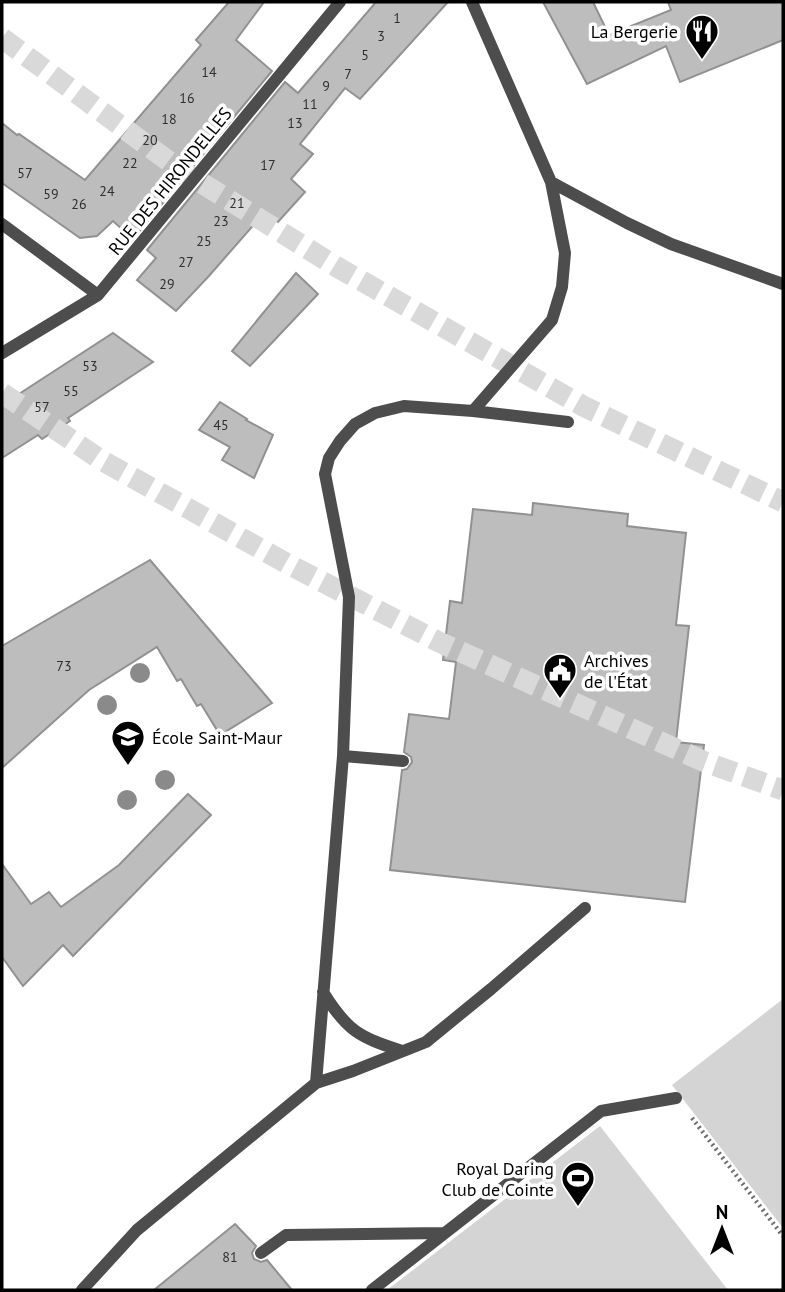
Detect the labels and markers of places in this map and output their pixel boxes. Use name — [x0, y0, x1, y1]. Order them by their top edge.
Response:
restaurant icon: La Bergerie — [683, 12, 721, 61]
place label: La Bergerie — [591, 20, 678, 43]
place label: Archives de l'État — [584, 649, 649, 693]
public building icon: Archives de l'État — [541, 651, 579, 700]
school or university icon: École Saint-Maur — [109, 718, 147, 767]
place label: École Saint-Maur — [152, 726, 282, 749]
place label: Royal Daring Club de Cointe — [442, 1157, 554, 1201]
sports icon: Royal Daring Club de Cointe — [559, 1159, 597, 1208]

